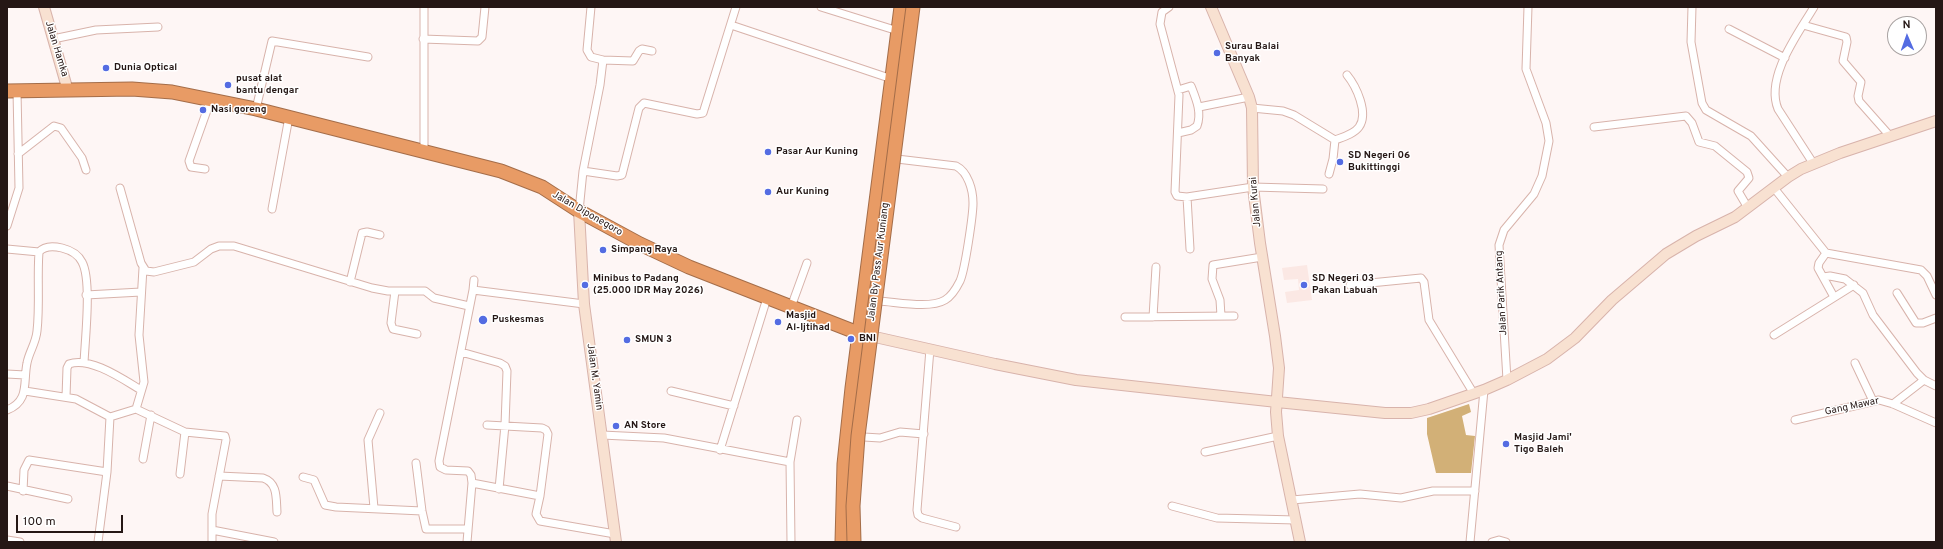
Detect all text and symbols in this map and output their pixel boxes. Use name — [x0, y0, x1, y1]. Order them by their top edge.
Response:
north arrow — [1887, 16, 1927, 56]
text: N — [1902, 18, 1911, 32]
street label: Jalan Hamka — [42, 20, 70, 78]
place label: Surau Balai Banyak — [1225, 41, 1279, 64]
marker: Surau Balai Banyak — [1212, 48, 1222, 58]
place label: Dunia Optical — [114, 62, 177, 74]
marker: Dunia Optical — [101, 63, 111, 73]
place label: pusat alat bantu dengar — [236, 73, 299, 96]
marker: pusat alat bantu dengar — [223, 80, 233, 90]
place label: Nasi goreng — [211, 104, 267, 116]
marker: Nasi goreng — [198, 105, 208, 115]
place label: Pasar Aur Kuning — [776, 146, 858, 158]
marker: Pasar Aur Kuning — [763, 147, 773, 157]
place label: SD Negeri 06 Bukittinggi — [1348, 150, 1410, 174]
marker: SD Negeri 06 Bukittinggi — [1335, 157, 1345, 167]
street label: Jalan Kurai — [1248, 176, 1264, 228]
place label: Aur Kuning — [776, 186, 829, 198]
marker: Aur Kuning — [763, 187, 773, 197]
street label: Jalan Diponegoro — [550, 189, 624, 239]
street label: Jalan By Pass Aur Kuniang — [866, 202, 892, 322]
place label: Simpang Raya — [611, 244, 678, 256]
marker: Simpang Raya — [598, 245, 608, 255]
street label: Jalan Parik Antang — [1494, 250, 1510, 336]
place label: Minibus to Padang (25.000 IDR May 2026) — [593, 273, 704, 296]
place label: SD Negeri 03 Pakan Labuah — [1312, 273, 1378, 296]
marker: Minibus to Padang (25.000 IDR May 2026) — [580, 280, 590, 290]
marker: SD Negeri 03 Pakan Labuah — [1299, 280, 1309, 290]
place label: Masjid Al-Ijtihad — [786, 310, 830, 334]
marker: Puskesmas — [477, 314, 489, 326]
place label: Puskesmas — [492, 314, 544, 326]
marker: Masjid Al-Ijtihad — [773, 317, 783, 327]
place label: BNI — [859, 333, 876, 345]
place label: SMUN 3 — [635, 334, 672, 346]
marker: BNI — [846, 334, 856, 344]
marker: SMUN 3 — [622, 335, 632, 345]
street label: Jalan M. Yamin — [583, 343, 605, 411]
street label: Gang Mawar — [1824, 395, 1880, 419]
place label: AN Store — [624, 420, 666, 432]
marker: AN Store — [611, 421, 621, 431]
place label: Masjid Jami' Tigo Baleh — [1514, 432, 1572, 456]
marker: Masjid Jami' Tigo Baleh — [1501, 439, 1511, 449]
scale bar — [18, 507, 125, 533]
text: 100 m — [23, 514, 56, 530]

